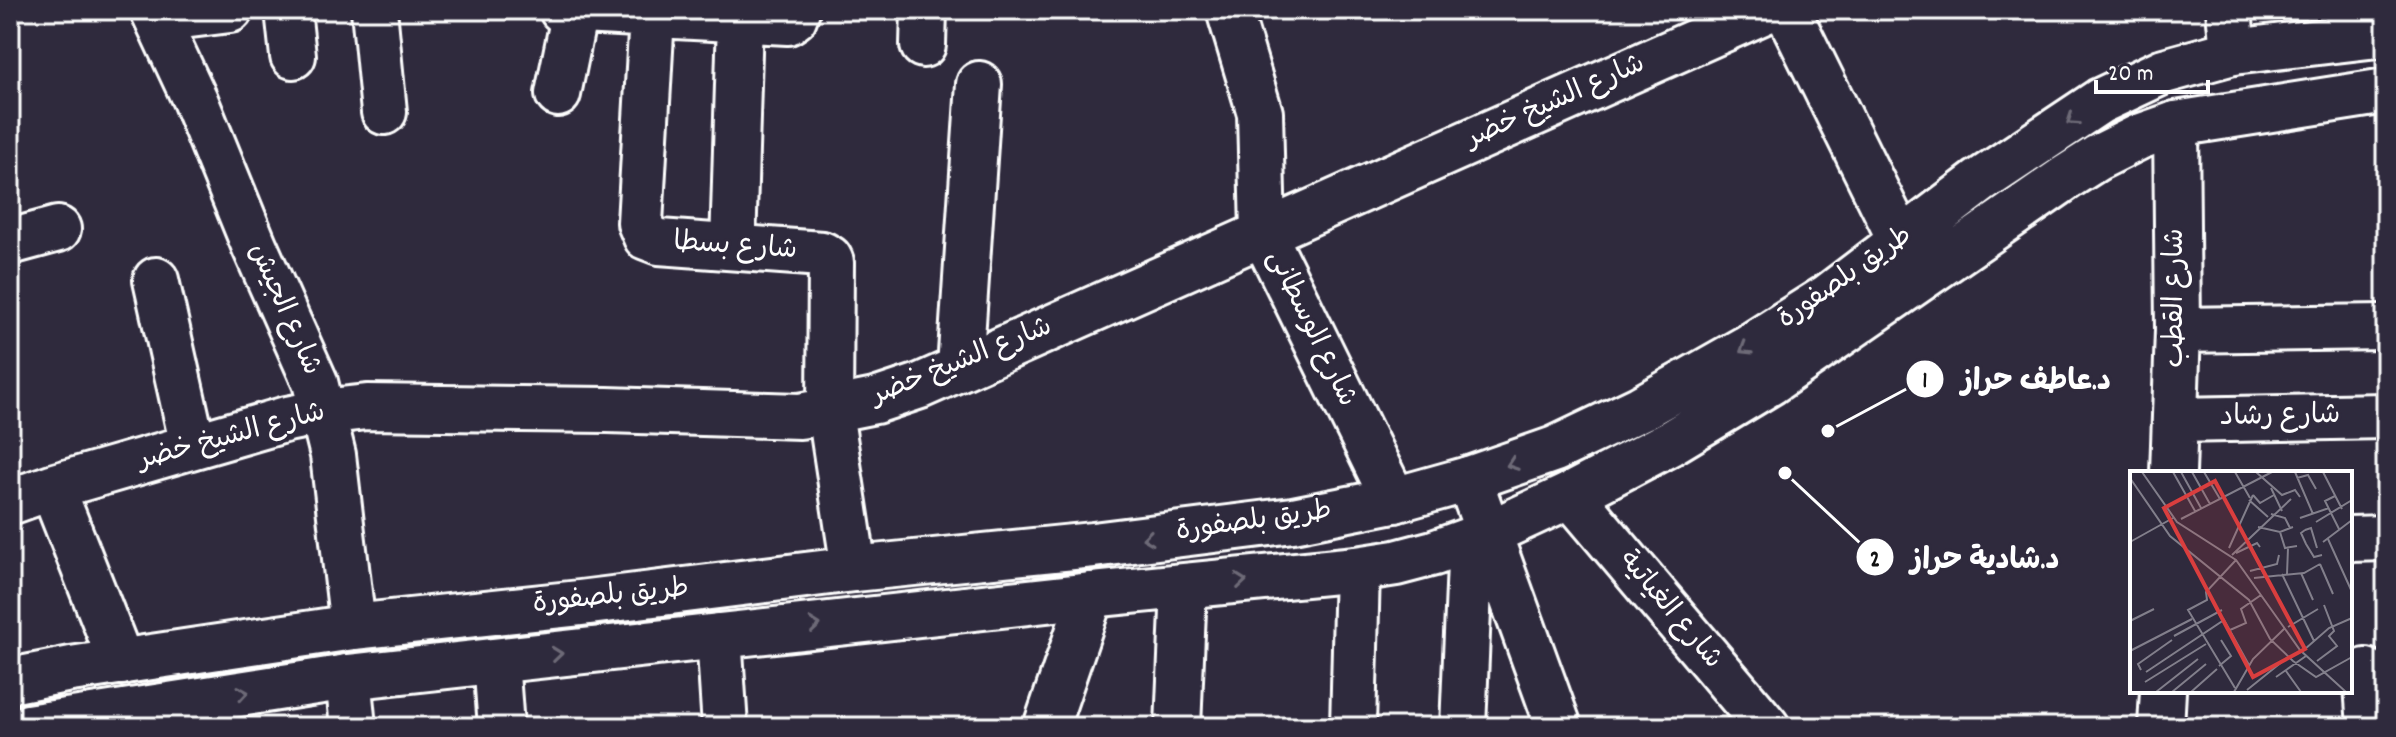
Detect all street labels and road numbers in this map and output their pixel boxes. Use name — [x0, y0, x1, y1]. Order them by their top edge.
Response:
street label: شارع الشيخ خضر — [1458, 46, 1652, 161]
street label: طريق بلصفورة — [1770, 218, 1922, 340]
street label: شارع بسطا — [672, 224, 798, 272]
street label: شارع القطب — [2157, 228, 2197, 368]
street label: شارع الجيش — [236, 238, 330, 382]
street label: شارع الوسطانى — [1255, 244, 1365, 414]
street label: شارع الشيخ خضر — [863, 308, 1059, 418]
street label: شارع الشيخ خضر — [132, 394, 330, 483]
street label: شارع رشاد — [2219, 397, 2341, 439]
street label: طريق بلصفورة — [1174, 492, 1334, 554]
street label: شارع الغياتية — [1607, 543, 1731, 679]
street label: طريق بلصفورة — [531, 570, 691, 626]

